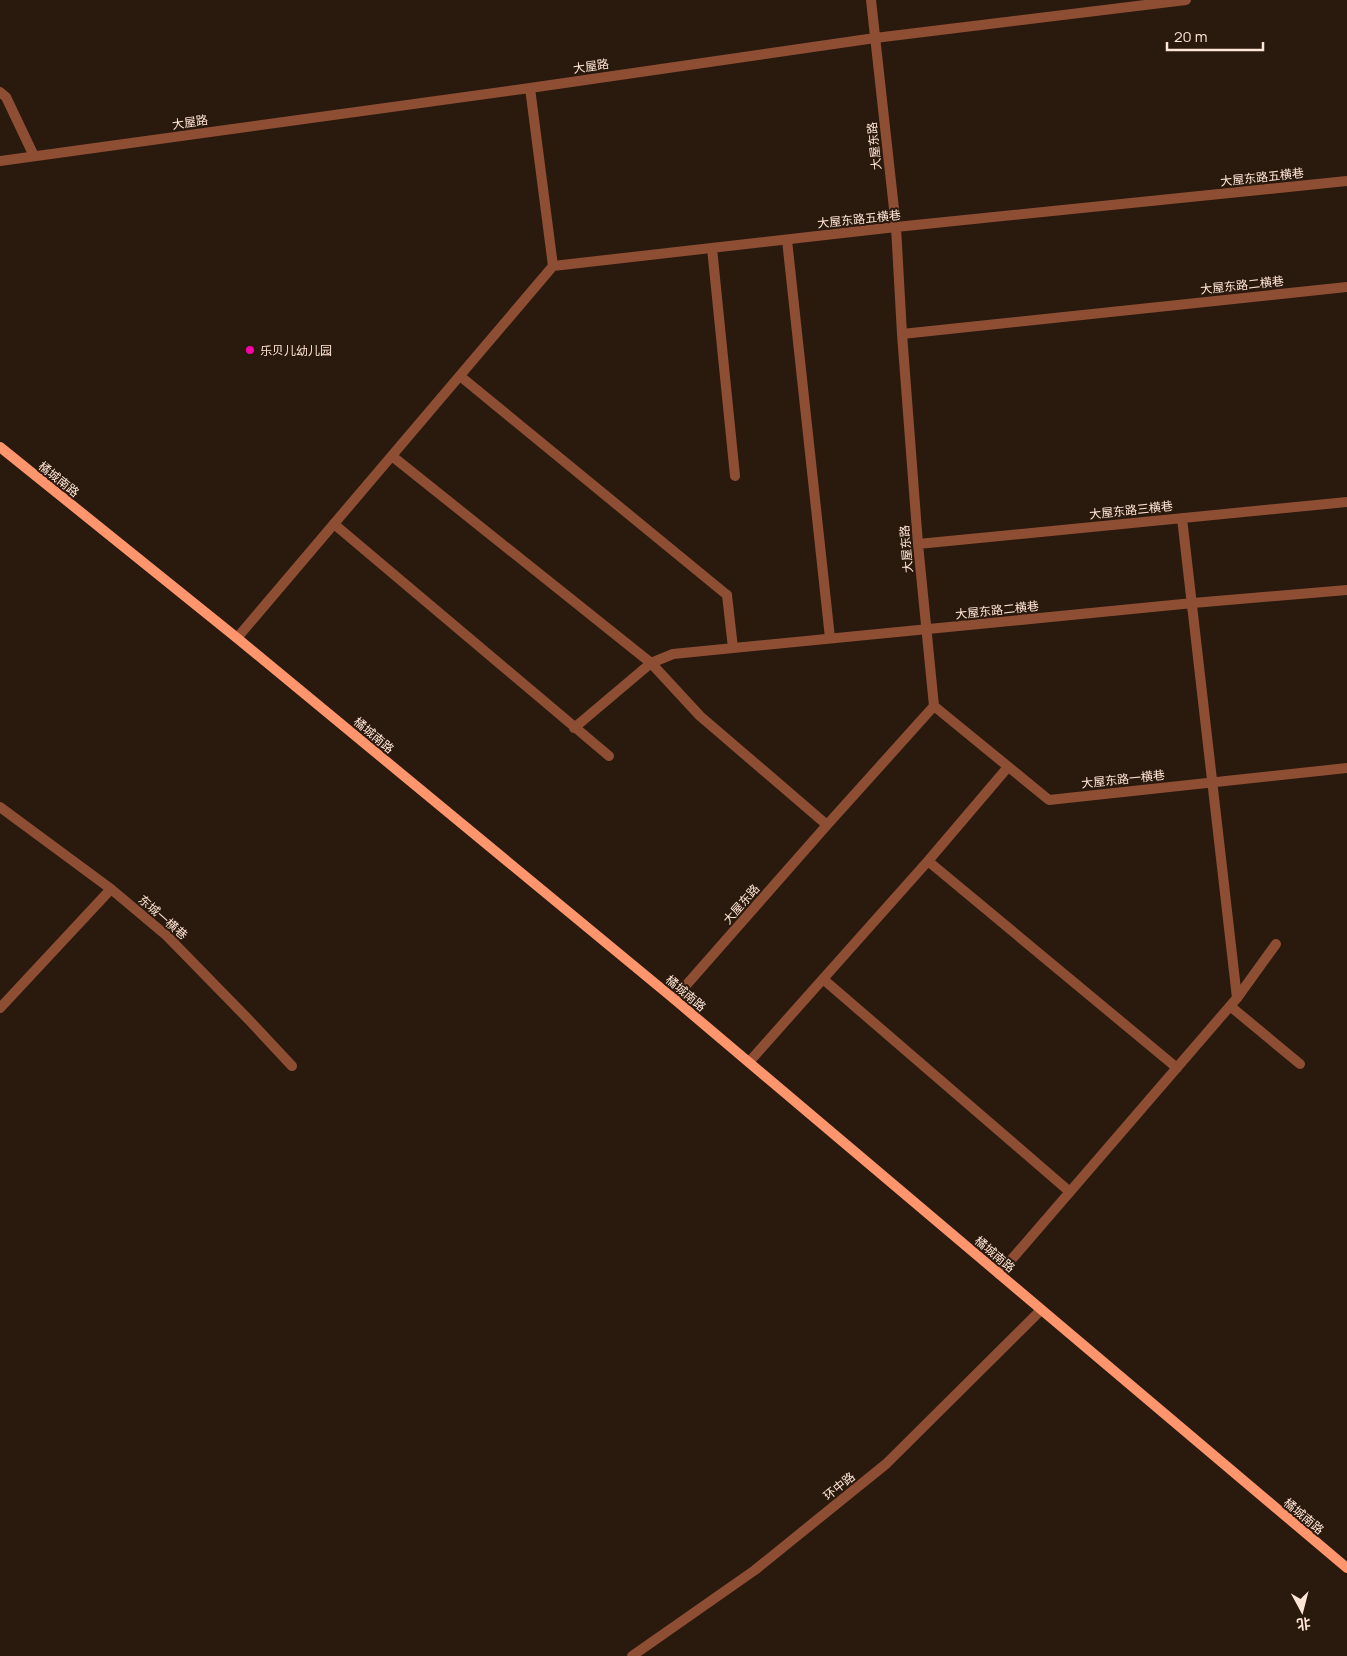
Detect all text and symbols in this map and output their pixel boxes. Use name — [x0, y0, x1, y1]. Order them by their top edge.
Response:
scale bar — [1167, 20, 1263, 52]
text: 20 m — [1174, 26, 1207, 47]
street label: 大屋路 — [572, 55, 610, 77]
street label: 大屋路 — [171, 111, 209, 133]
street label: 大屋东路 — [863, 121, 885, 171]
street label: 大屋东路五横巷 — [1219, 164, 1305, 190]
street label: 大屋东路五横巷 — [816, 206, 902, 232]
street label: 大屋东路二横巷 — [1199, 272, 1285, 298]
place label: 乐贝儿幼儿园 — [260, 342, 332, 359]
marker: 乐贝儿幼儿园 — [244, 344, 256, 356]
street label: 橘城南路 — [35, 457, 83, 501]
street label: 大屋东路三横巷 — [1088, 497, 1174, 523]
street label: 大屋东路 — [895, 524, 917, 574]
street label: 大屋东路二横巷 — [954, 597, 1040, 623]
street label: 橘城南路 — [350, 713, 398, 757]
street label: 大屋东路一横巷 — [1080, 766, 1166, 792]
street label: 大屋东路 — [719, 880, 763, 928]
street label: 东城一横巷 — [135, 891, 191, 943]
street label: 橘城南路 — [662, 971, 710, 1015]
street label: 橘城南路 — [971, 1232, 1019, 1276]
street label: 环中路 — [820, 1468, 858, 1504]
street label: 橘城南路 — [1280, 1494, 1328, 1538]
north arrow — [1277, 1586, 1327, 1636]
text: 北 — [1296, 1614, 1312, 1635]

